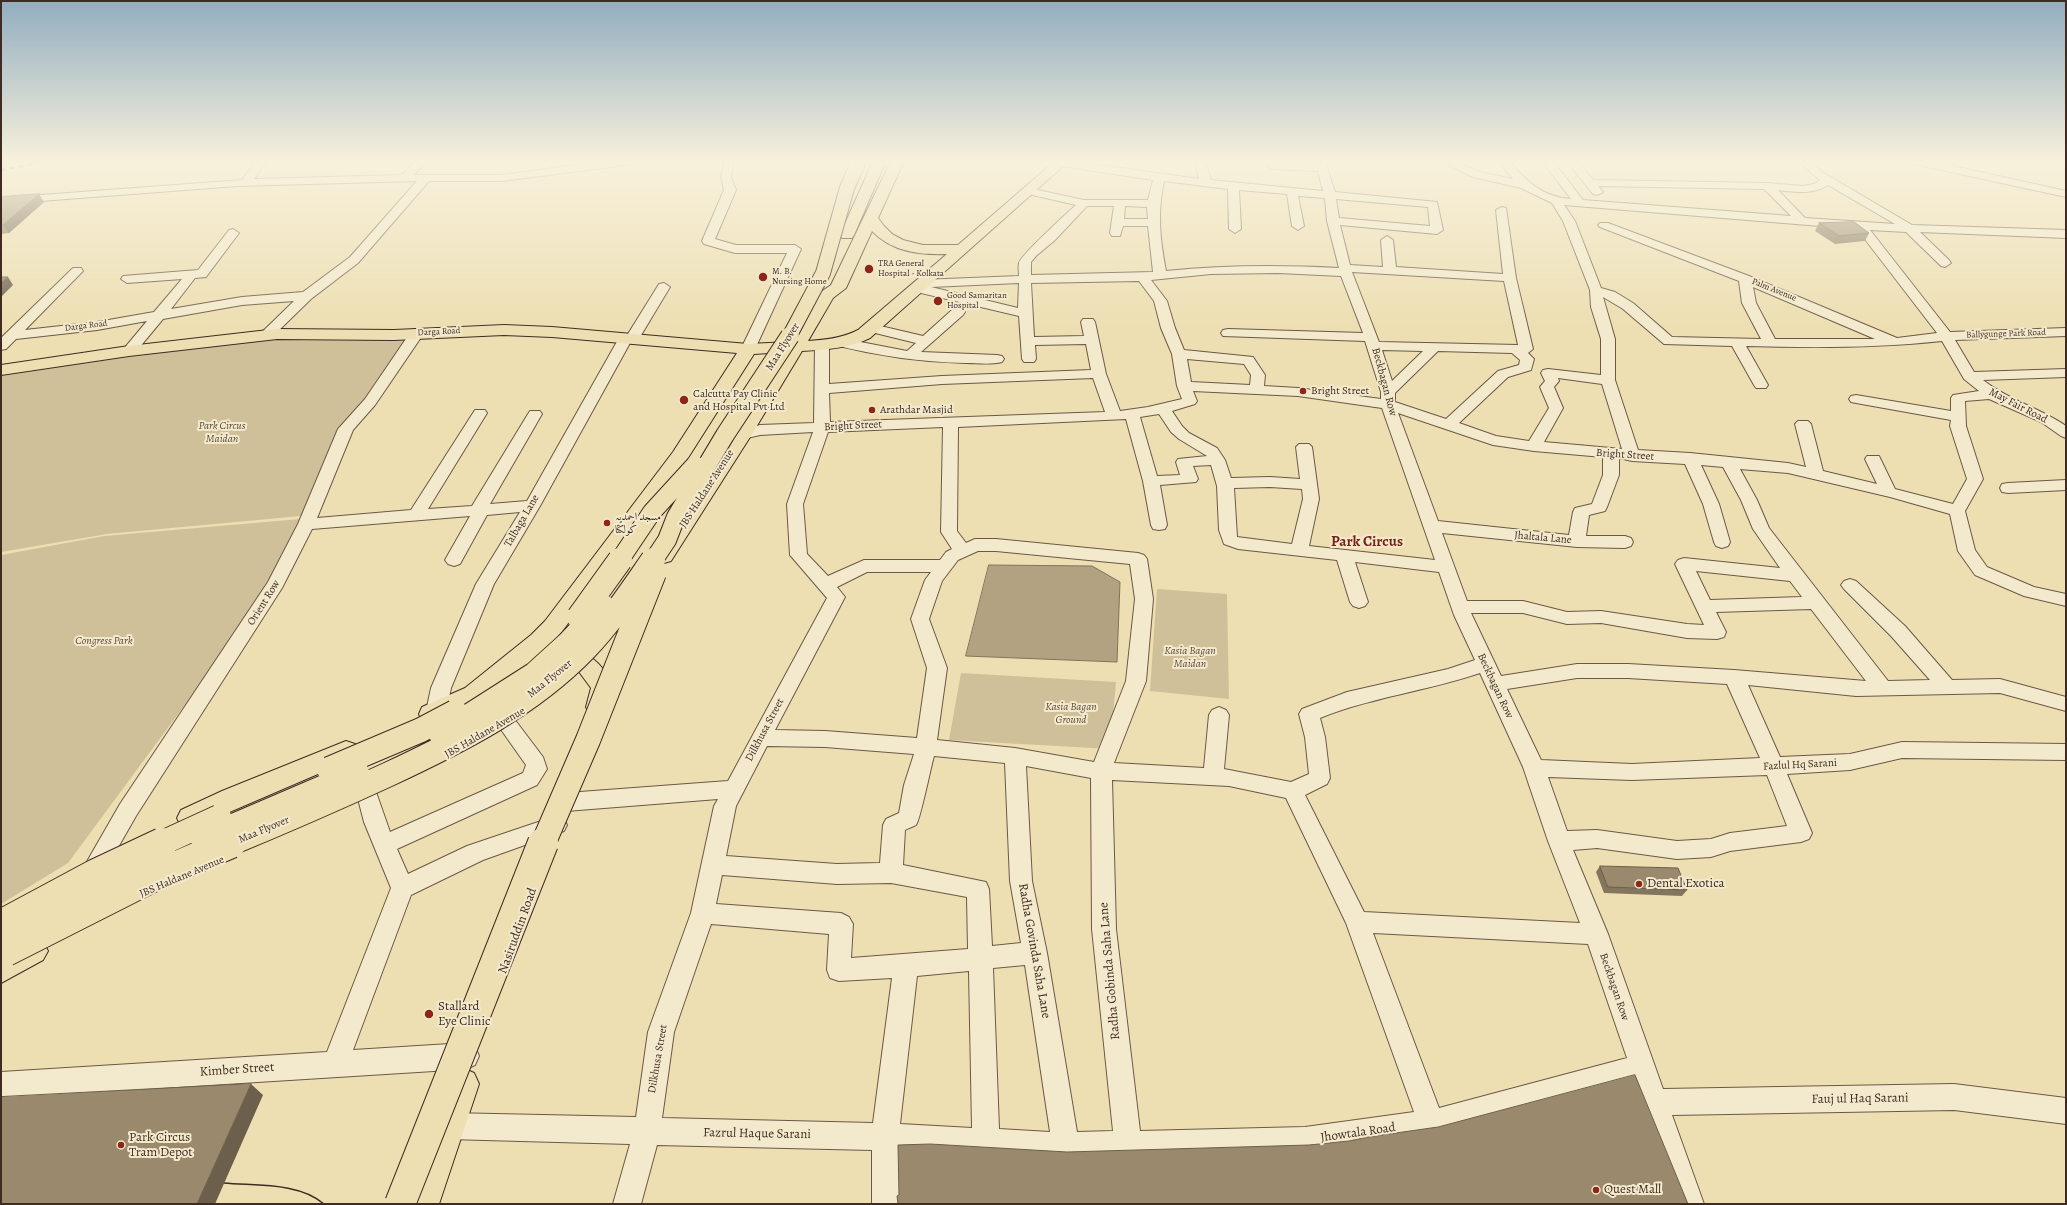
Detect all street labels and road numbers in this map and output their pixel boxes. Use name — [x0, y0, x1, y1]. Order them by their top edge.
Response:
street label: Palm Avenue — [1750, 276, 1798, 304]
street label: Darga Road — [64, 318, 108, 334]
street label: Maa Flyover — [763, 321, 803, 373]
street label: Darga Road — [417, 325, 461, 339]
street label: Ballygunge Park Road — [1966, 327, 2046, 341]
street label: Beckbagan Row — [1369, 346, 1399, 418]
street label: May Fair Road — [1987, 386, 2049, 426]
street label: Bright Street — [824, 418, 882, 434]
street label: Bright Street — [1596, 446, 1654, 464]
street label: JBS Haldane Avenue — [677, 447, 737, 531]
street label: Talbaga Lane — [502, 492, 542, 550]
street label: Jhaltala Lane — [1514, 529, 1572, 547]
street label: Orient Row — [245, 578, 283, 628]
street label: Beckbagan Row — [1474, 651, 1516, 721]
street label: Maa Flyover — [525, 657, 575, 701]
street label: Dilkhusa Street — [743, 696, 787, 764]
street label: JBS Haldane Avenue — [442, 705, 528, 761]
street label: Fazlul Hq Sarani — [1763, 756, 1837, 774]
street label: Maa Flyover — [237, 813, 291, 847]
street label: JBS Haldane Avenue — [138, 853, 226, 901]
street label: Radha Govinda Saha Lane — [1014, 882, 1054, 1020]
street label: Nasiruddin Road — [495, 886, 541, 976]
street label: Radha Gobinda Saha Lane — [1096, 902, 1124, 1040]
street label: Beckbagan Row — [1596, 952, 1632, 1022]
street label: Dilkhusa Street — [645, 1024, 671, 1094]
street label: Kimber Street — [199, 1060, 275, 1080]
street label: Fauj ul Haq Sarani — [1811, 1090, 1909, 1108]
street label: Jhowtala Road — [1319, 1120, 1397, 1146]
street label: Fazrul Haque Sarani — [703, 1125, 811, 1143]

